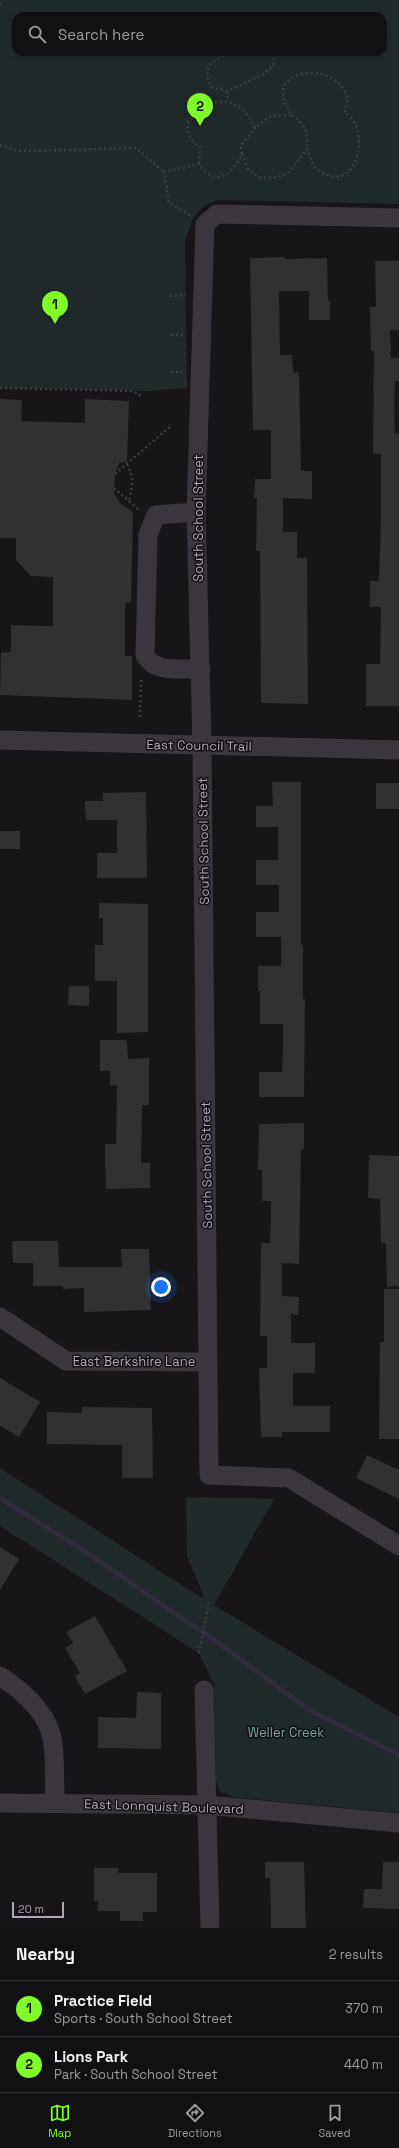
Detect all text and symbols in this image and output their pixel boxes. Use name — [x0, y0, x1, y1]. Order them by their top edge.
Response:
search box — [12, 12, 387, 56]
icon: search — [26, 23, 48, 45]
text: Search here — [58, 25, 144, 44]
pin: 2 — [187, 93, 213, 126]
pin: 1 — [42, 291, 68, 324]
street label: South School Street — [190, 454, 207, 582]
street label: East Council Trail — [146, 736, 252, 755]
street label: South School Street — [194, 777, 213, 905]
street label: South School Street — [197, 1101, 216, 1229]
your location — [151, 1277, 171, 1297]
street label: East Berkshire Lane — [73, 1353, 195, 1370]
park label: Weller Creek — [248, 1724, 324, 1741]
street label: East Lonnquist Boulevard — [84, 1795, 244, 1818]
scale bar — [12, 1900, 64, 1919]
text: 20 m — [18, 1902, 44, 1916]
text: Nearby — [16, 1943, 75, 1965]
text: 2 results — [329, 1946, 383, 1963]
text: Practice Field — [54, 1991, 152, 2010]
text: 1 — [26, 2000, 32, 2017]
text: 370 m — [345, 2000, 383, 2017]
text: Sports · South School Street — [54, 2010, 232, 2027]
text: Lions Park — [54, 2047, 128, 2066]
text: 2 — [25, 2056, 33, 2073]
text: 440 m — [344, 2056, 383, 2073]
text: Park · South School Street — [54, 2066, 217, 2083]
tab: Map — [48, 2102, 71, 2140]
tab: Directions — [168, 2102, 222, 2140]
tab: Saved — [319, 2102, 351, 2140]

